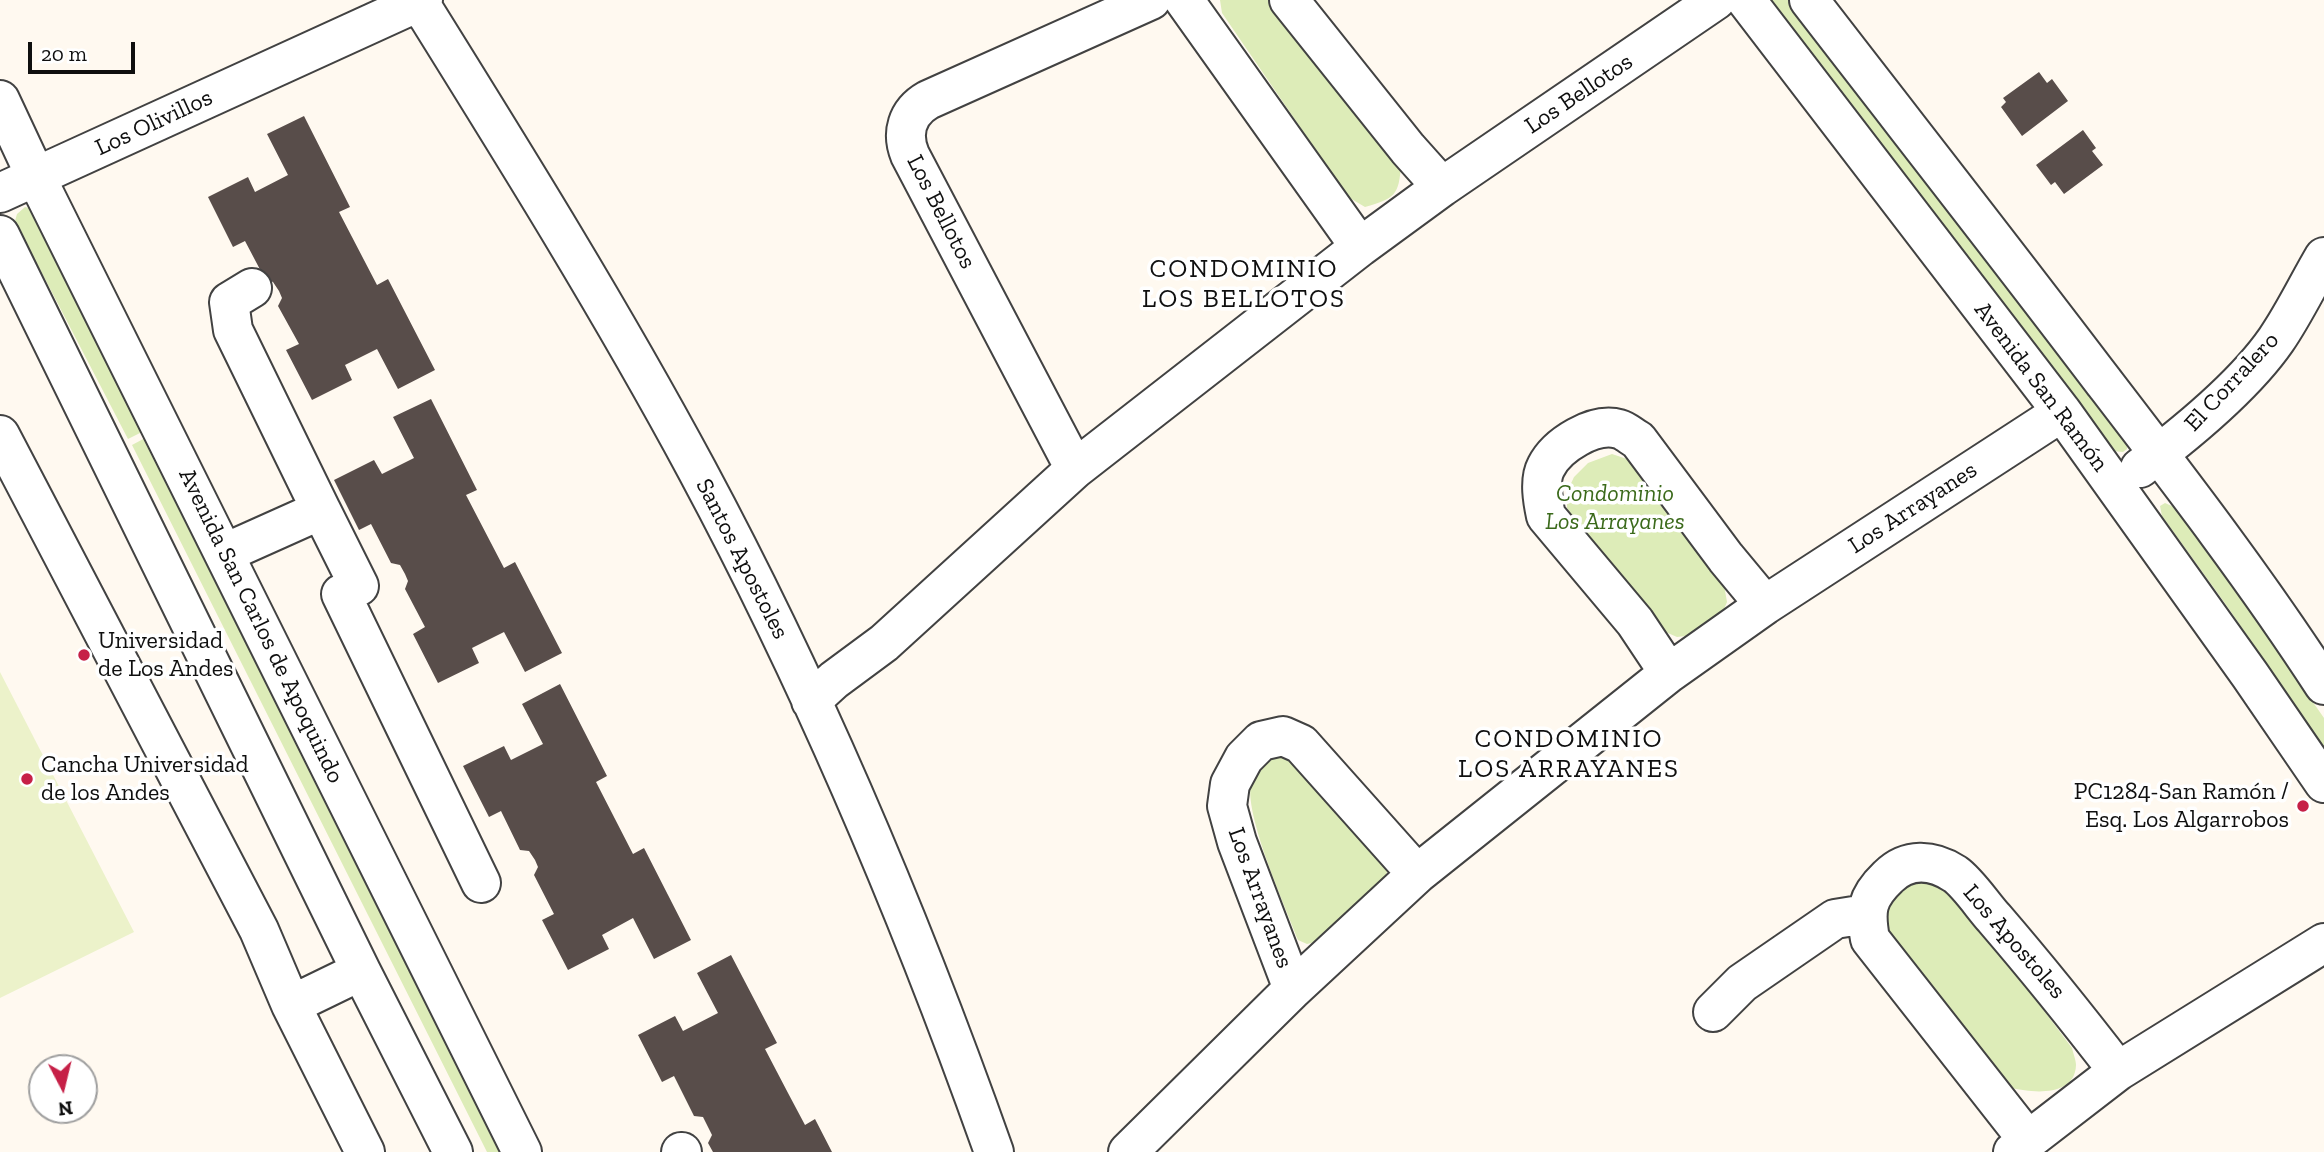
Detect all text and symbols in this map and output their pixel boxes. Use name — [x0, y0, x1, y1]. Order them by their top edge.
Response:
scale bar — [32, 28, 138, 72]
text: 20 m — [41, 41, 87, 66]
street label: Los Bellotos — [1520, 47, 1638, 141]
street label: Los Olivillos — [91, 83, 217, 163]
street label: Los Bellotos — [900, 150, 982, 274]
district label: CONDOMINIO LOS BELLOTOS — [1144, 254, 1344, 316]
street label: Avenida San Ramón — [1968, 296, 2114, 478]
street label: El Corralero — [2179, 326, 2285, 438]
street label: Los Arrayanes — [1843, 456, 1983, 560]
street label: Avenida San Carlos de Apoquindo — [172, 464, 350, 788]
street label: Santos Apostoles — [689, 474, 795, 644]
park label: Condominio Los Arrayanes — [1545, 480, 1685, 536]
place label: Universidad de Los Andes — [98, 627, 234, 683]
marker: Universidad de Los Andes — [76, 647, 92, 663]
district label: CONDOMINIO LOS ARRAYANES — [1460, 724, 1678, 786]
place label: Cancha Universidad de los Andes — [41, 751, 249, 807]
marker: Cancha Universidad de los Andes — [19, 771, 35, 787]
place label: PC1284-San Ramón / Esq. Los Algarrobos — [2074, 778, 2289, 834]
marker: PC1284-San Ramón / Esq. Los Algarrobos — [2295, 798, 2311, 814]
street label: Los Arrayanes — [1221, 824, 1299, 972]
street label: Los Apostoles — [1956, 879, 2072, 1005]
north arrow — [28, 1054, 98, 1124]
text: N — [57, 1096, 74, 1121]

